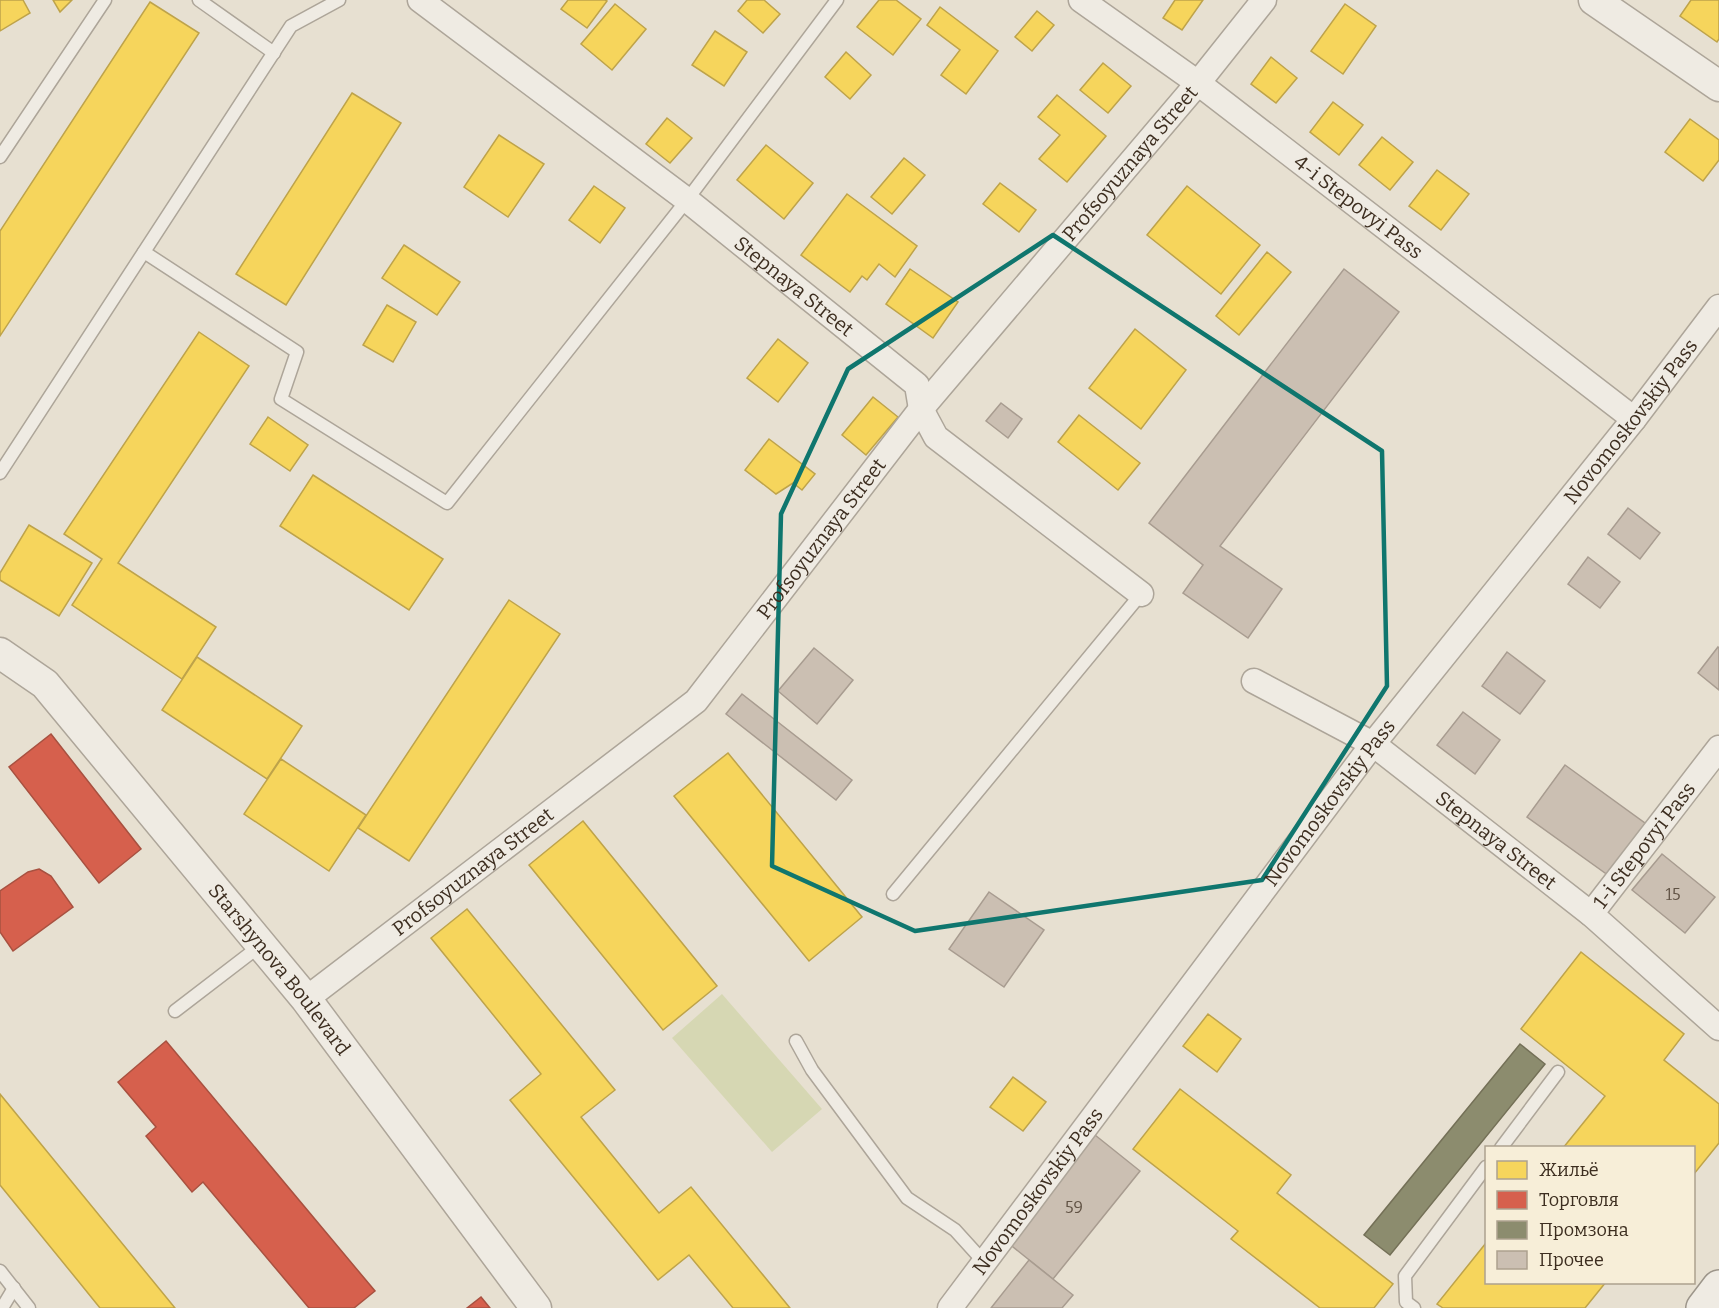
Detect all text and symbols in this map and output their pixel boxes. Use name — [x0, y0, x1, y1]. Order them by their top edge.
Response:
street label: Profsoyuznaya Street — [1057, 81, 1203, 246]
street label: 4-i Stepovyi Pass — [1289, 149, 1428, 264]
street label: Stepnaya Street — [730, 231, 859, 341]
street label: Novomoskovskiy Pass — [1559, 334, 1703, 509]
street label: Profsoyuznaya Street — [752, 453, 891, 624]
street label: Novomoskovskiy Pass — [1259, 714, 1400, 891]
street label: 1-i Stepovyi Pass — [1588, 777, 1700, 913]
street label: Stepnaya Street — [1431, 786, 1561, 895]
street label: Profsoyuznaya Street — [388, 802, 558, 941]
street label: Starshynova Boulevard — [203, 879, 356, 1060]
house number: 15 — [1665, 885, 1681, 904]
street label: Novomoskovskiy Pass — [967, 1103, 1108, 1279]
legend — [1485, 1146, 1695, 1284]
text: Жильё — [1539, 1159, 1599, 1181]
text: Торговля — [1539, 1189, 1619, 1211]
house number: 59 — [1065, 1198, 1083, 1217]
text: Промзона — [1539, 1219, 1629, 1241]
text: Прочее — [1539, 1249, 1604, 1271]

